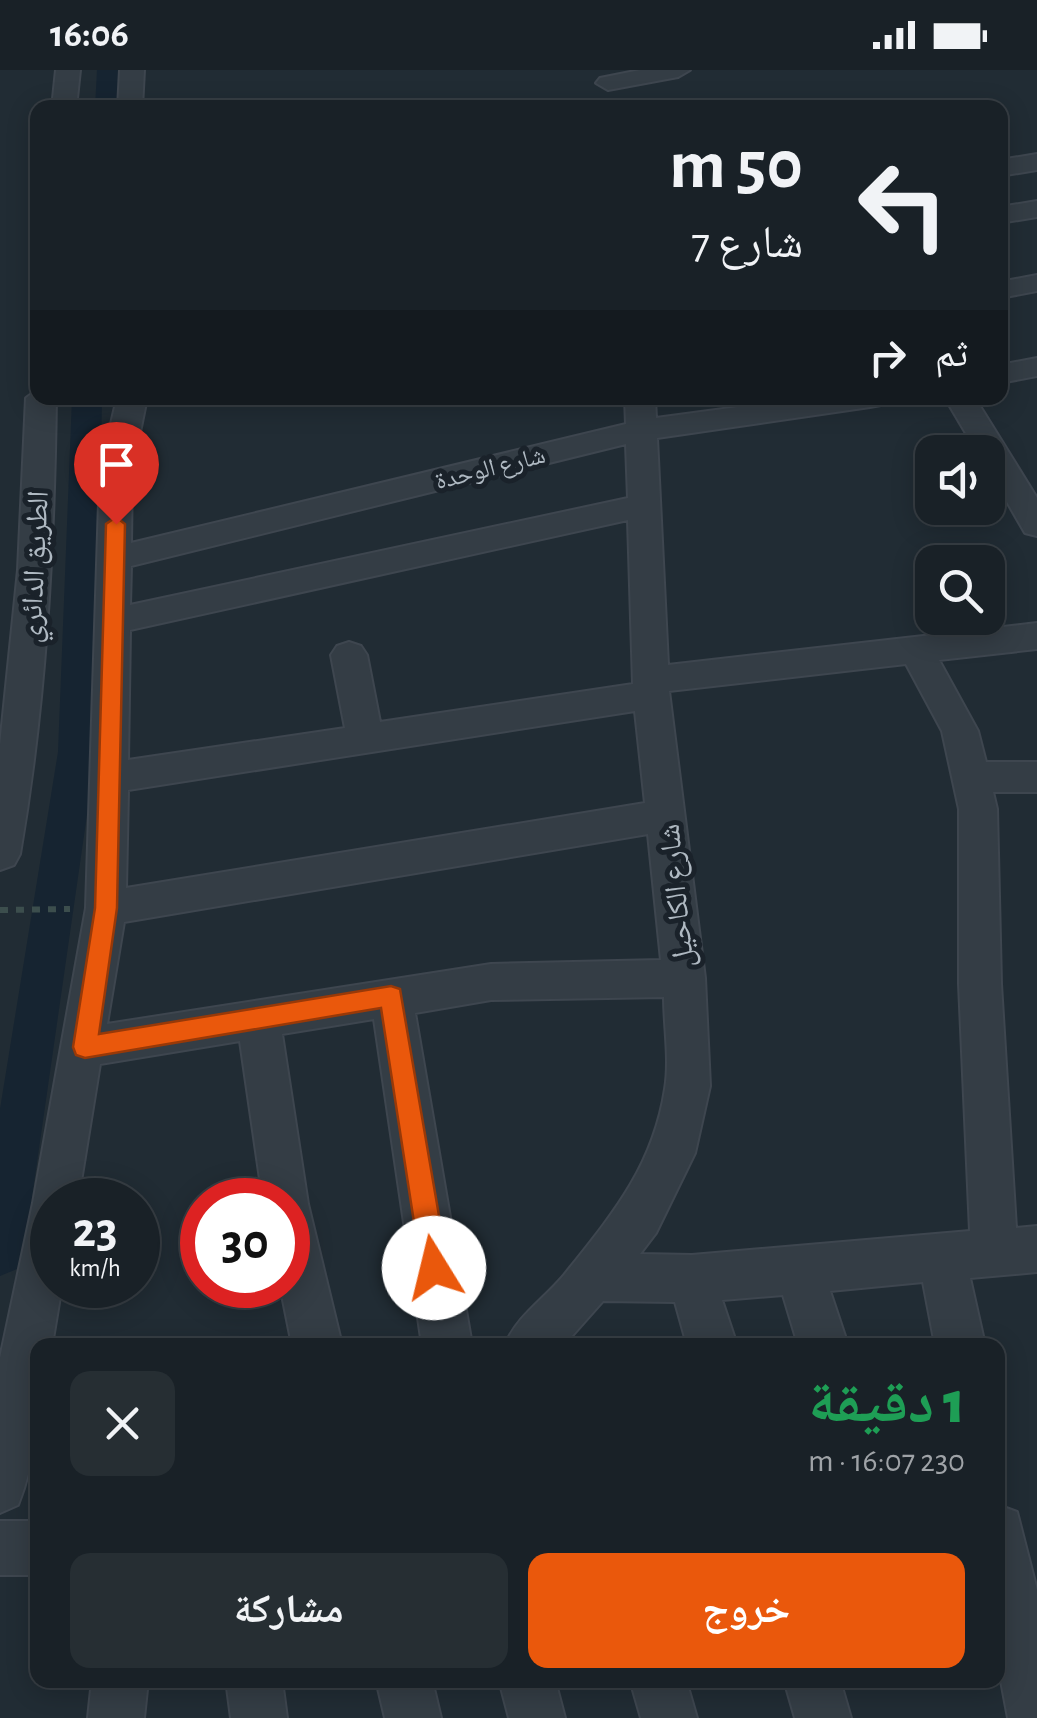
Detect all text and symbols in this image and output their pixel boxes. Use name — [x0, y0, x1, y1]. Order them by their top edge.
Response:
text: 16:06 — [50, 16, 129, 54]
text: 50 m — [669, 131, 803, 201]
icon: left — [838, 140, 968, 270]
text: شارع 7 — [691, 221, 803, 266]
icon: right — [860, 330, 915, 385]
text: ثم — [935, 336, 968, 374]
pin — [74, 422, 159, 525]
map controls — [915, 435, 1005, 635]
button: sound — [915, 435, 1005, 525]
icon: arrive — [89, 437, 144, 492]
street label: شارع الوحدة — [433, 443, 548, 496]
street label: الطريق الدائري — [16, 490, 62, 645]
button: search — [915, 545, 1005, 635]
street label: شارع الكاحيل — [655, 822, 702, 969]
speed limit sign: 30 — [180, 1178, 310, 1308]
text: 23 — [72, 1206, 118, 1256]
position arrow — [382, 1216, 486, 1320]
text: km/h — [69, 1256, 121, 1281]
button: close — [70, 1371, 175, 1476]
text: 1 دقيقة — [808, 1374, 965, 1434]
text: 230 m · 16:07 — [808, 1445, 965, 1477]
button: مشاركة — [70, 1553, 508, 1668]
button: خروج — [528, 1553, 965, 1668]

